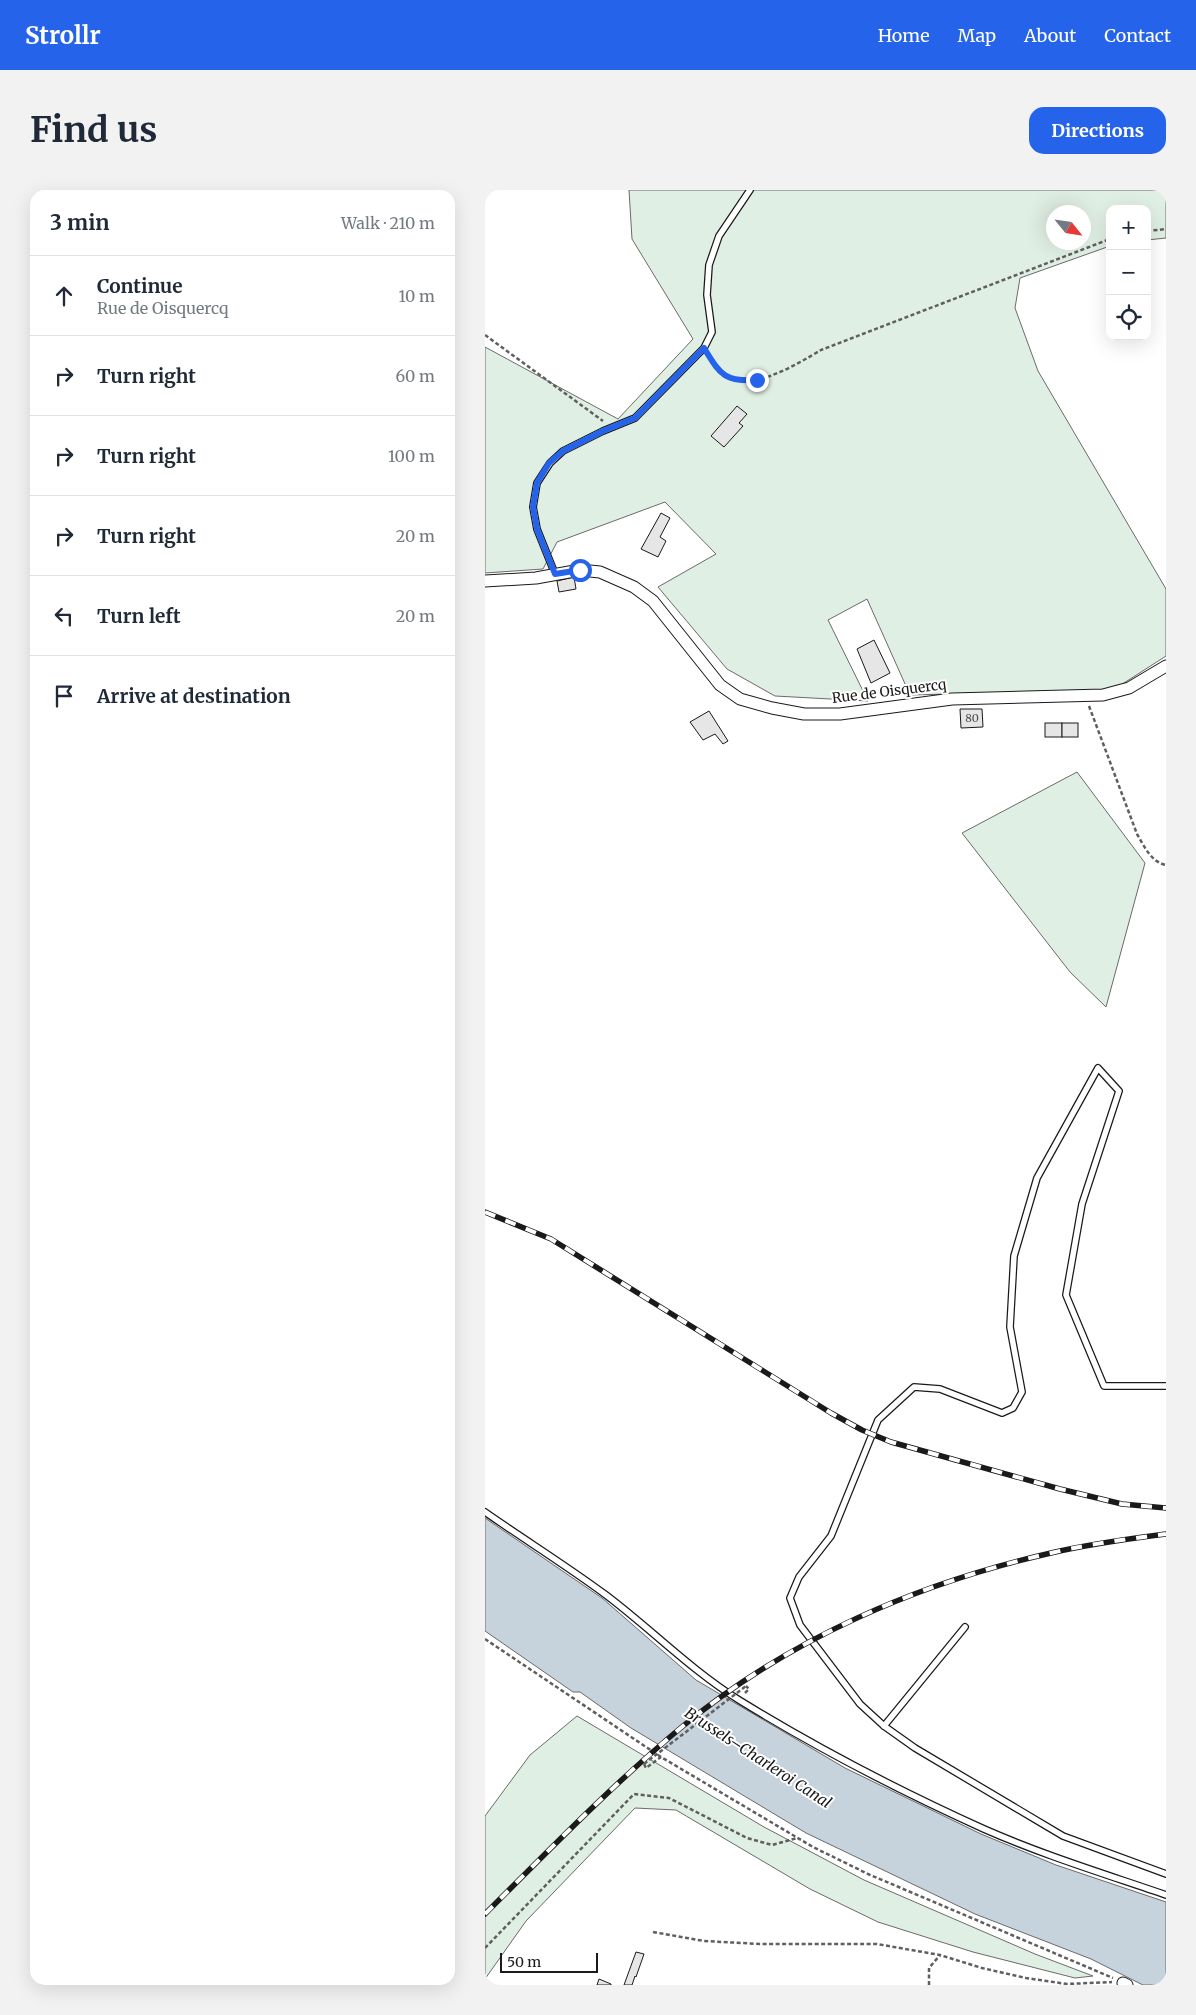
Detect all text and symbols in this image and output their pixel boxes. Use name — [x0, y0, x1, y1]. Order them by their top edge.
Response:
text: Strollr — [25, 20, 101, 51]
text: Home — [878, 24, 930, 47]
text: Map — [958, 24, 996, 47]
text: About — [1024, 24, 1076, 47]
text: Contact — [1104, 24, 1171, 47]
button: Directions — [1029, 107, 1166, 154]
text: Find us — [30, 108, 157, 152]
north arrow — [1046, 205, 1091, 250]
map controls — [1106, 205, 1151, 340]
button: + — [1106, 205, 1151, 250]
text: 3 min — [50, 209, 109, 236]
text: Walk · 210 m — [341, 213, 435, 233]
button: − — [1106, 250, 1151, 295]
text: Continue — [97, 274, 183, 298]
icon: ahead — [50, 282, 78, 310]
text: 10 m — [398, 286, 435, 306]
button: locate — [1106, 295, 1151, 340]
text: Rue de Oisquercq — [97, 298, 228, 318]
icon: right — [50, 362, 78, 390]
text: Turn right — [97, 364, 196, 388]
text: 60 m — [395, 366, 435, 386]
route end — [746, 369, 769, 392]
icon: right — [50, 442, 78, 470]
text: Turn right — [97, 444, 196, 468]
text: 100 m — [388, 446, 435, 466]
icon: right — [50, 522, 78, 550]
text: Turn right — [97, 524, 196, 548]
text: 20 m — [396, 526, 435, 546]
route start — [569, 559, 592, 582]
icon: left — [50, 602, 78, 630]
text: Turn left — [97, 604, 181, 628]
text: 20 m — [396, 606, 435, 626]
street label: Rue de Oisquercq — [831, 675, 948, 707]
icon: arrive — [50, 682, 78, 710]
text: Arrive at destination — [97, 684, 291, 708]
house number: 80 — [965, 711, 979, 725]
water label: Brussels–Charleroi Canal — [681, 1703, 835, 1812]
scale bar — [500, 1950, 597, 1973]
text: 50 m — [507, 1953, 541, 1971]

